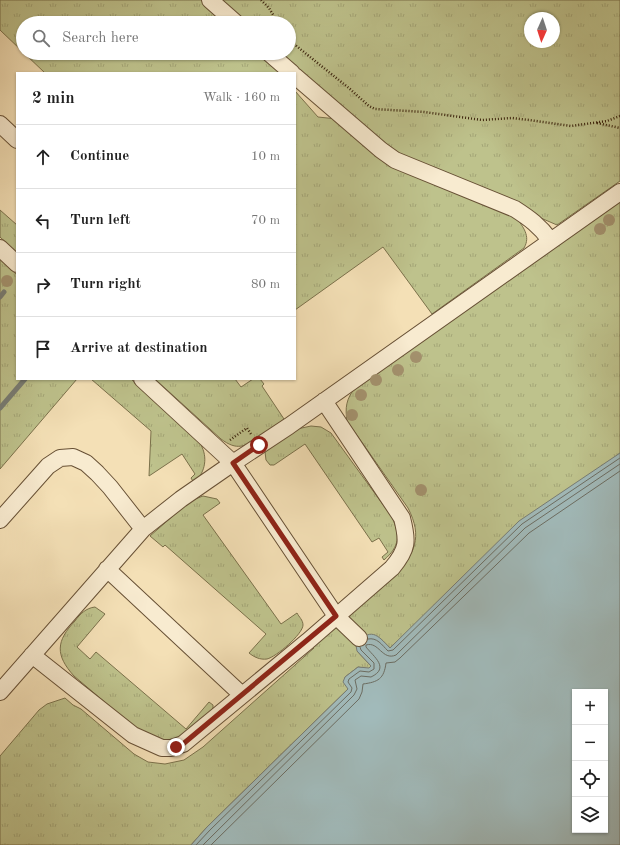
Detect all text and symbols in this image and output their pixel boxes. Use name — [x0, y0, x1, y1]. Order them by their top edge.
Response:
north arrow — [524, 12, 560, 48]
search box — [16, 16, 296, 60]
icon: search — [30, 27, 52, 49]
text: Search here — [62, 31, 139, 46]
text: 2 min — [32, 90, 75, 107]
text: Walk · 160 m — [203, 91, 280, 104]
icon: ahead — [32, 146, 54, 168]
text: Continue — [70, 149, 129, 164]
text: 10 m — [251, 150, 280, 163]
icon: left — [32, 210, 54, 232]
text: Turn left — [70, 213, 130, 228]
text: 70 m — [251, 214, 280, 227]
icon: right — [32, 274, 54, 296]
text: Turn right — [70, 277, 141, 292]
text: 80 m — [251, 278, 280, 291]
icon: arrive — [32, 338, 54, 360]
text: Arrive at destination — [70, 341, 208, 356]
route start — [250, 436, 268, 454]
map controls — [572, 689, 608, 833]
button: + — [572, 689, 608, 725]
button: − — [572, 725, 608, 761]
route end — [167, 738, 185, 756]
button: locate — [572, 761, 608, 797]
button: layers — [572, 797, 608, 833]

